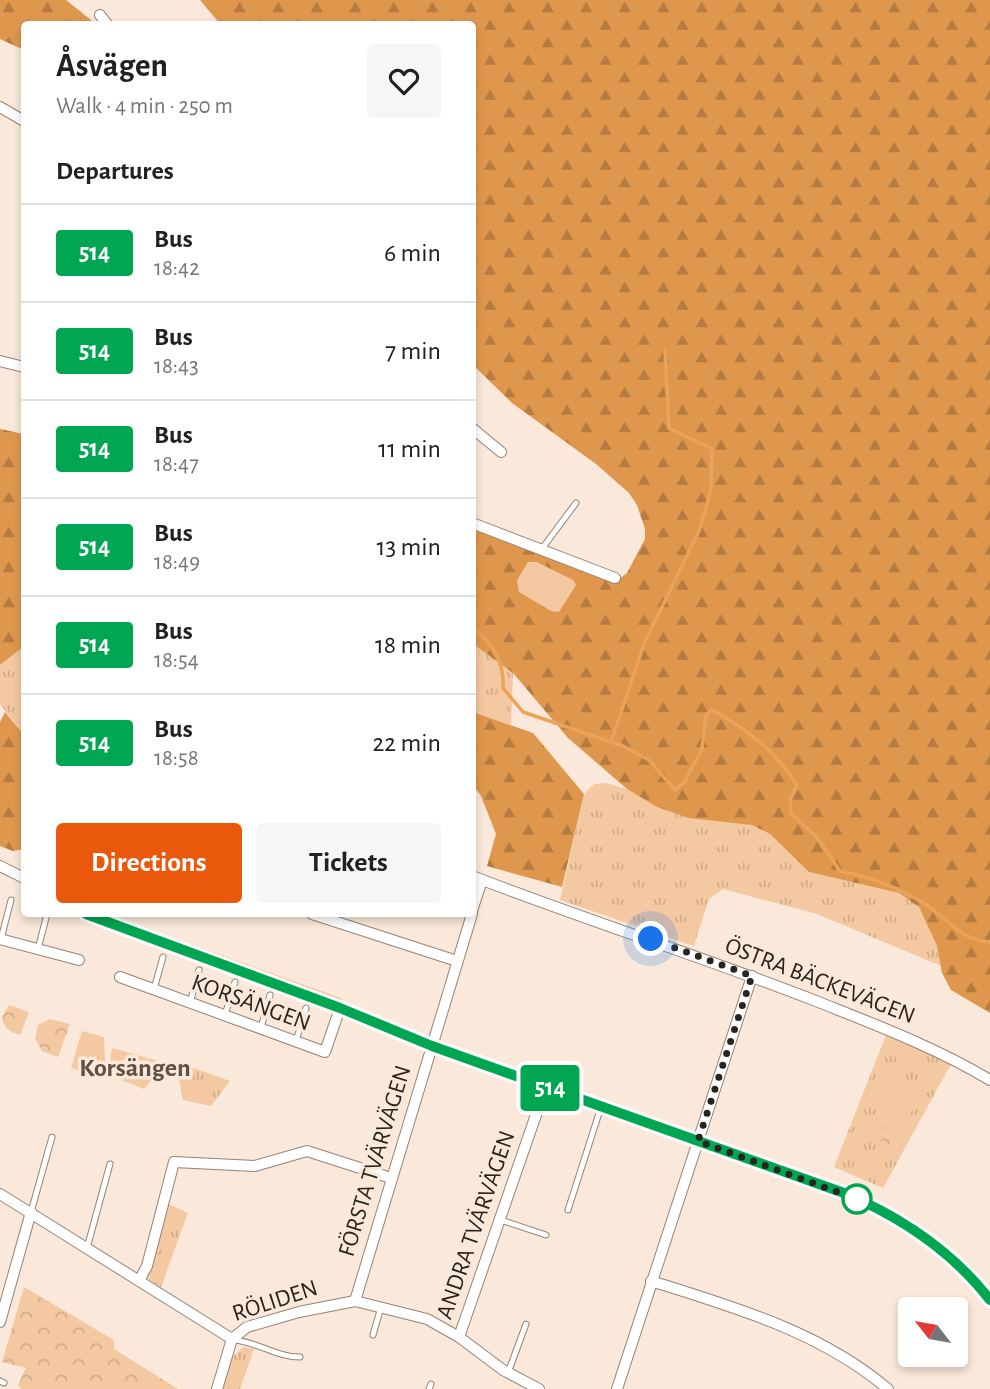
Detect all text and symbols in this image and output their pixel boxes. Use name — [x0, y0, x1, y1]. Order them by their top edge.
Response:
button: heart — [367, 44, 441, 118]
text: Åsvägen — [56, 50, 168, 83]
text: Walk · 4 min · 250 m — [56, 95, 233, 118]
text: Departures — [56, 158, 174, 184]
text: Bus — [154, 226, 193, 252]
text: 6 min — [384, 240, 441, 266]
text: 514 — [79, 241, 110, 265]
text: 18:42 — [154, 257, 200, 280]
text: Bus — [154, 324, 193, 350]
text: 7 min — [385, 338, 441, 364]
text: 514 — [79, 339, 110, 363]
text: 18:43 — [154, 355, 199, 378]
text: Bus — [154, 422, 193, 448]
text: 11 min — [378, 436, 441, 462]
text: 514 — [79, 437, 110, 461]
text: 18:47 — [154, 453, 199, 476]
text: Bus — [154, 520, 193, 546]
text: 13 min — [377, 534, 441, 560]
text: 514 — [79, 535, 110, 559]
text: 18:49 — [154, 551, 200, 574]
text: Bus — [154, 618, 193, 644]
text: 18 min — [375, 632, 441, 658]
text: 514 — [79, 633, 110, 657]
text: 18:54 — [154, 649, 199, 672]
text: Bus — [154, 716, 193, 742]
text: 22 min — [373, 730, 441, 756]
text: 514 — [79, 731, 110, 755]
text: 18:58 — [154, 747, 199, 770]
button: Directions — [56, 823, 242, 903]
button: Tickets — [256, 823, 441, 903]
your location — [633, 921, 668, 956]
street label: ÖSTRA BÄCKEVÄGEN — [722, 933, 919, 1028]
street label: KORSÄNGEN — [188, 969, 314, 1036]
district label: Korsängen — [79, 1055, 191, 1081]
street label: FÖRSTA TVÄRVÄGEN — [334, 1062, 415, 1259]
line badge: 514 — [510, 1065, 590, 1111]
text: 514 — [534, 1076, 566, 1100]
street label: ANDRA TVÄRVÄGEN — [432, 1128, 519, 1322]
unlabelled marker — [842, 1184, 872, 1214]
street label: RÖLIDEN — [229, 1275, 321, 1326]
north arrow — [898, 1297, 968, 1367]
map controls — [898, 1297, 968, 1367]

